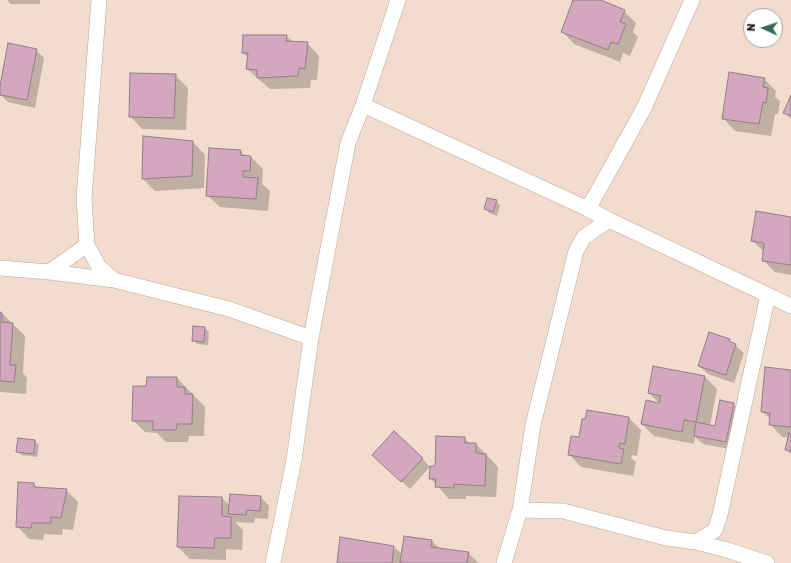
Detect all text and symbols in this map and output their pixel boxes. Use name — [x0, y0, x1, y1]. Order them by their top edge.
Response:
north arrow — [743, 8, 783, 48]
text: N — [745, 23, 758, 32]

